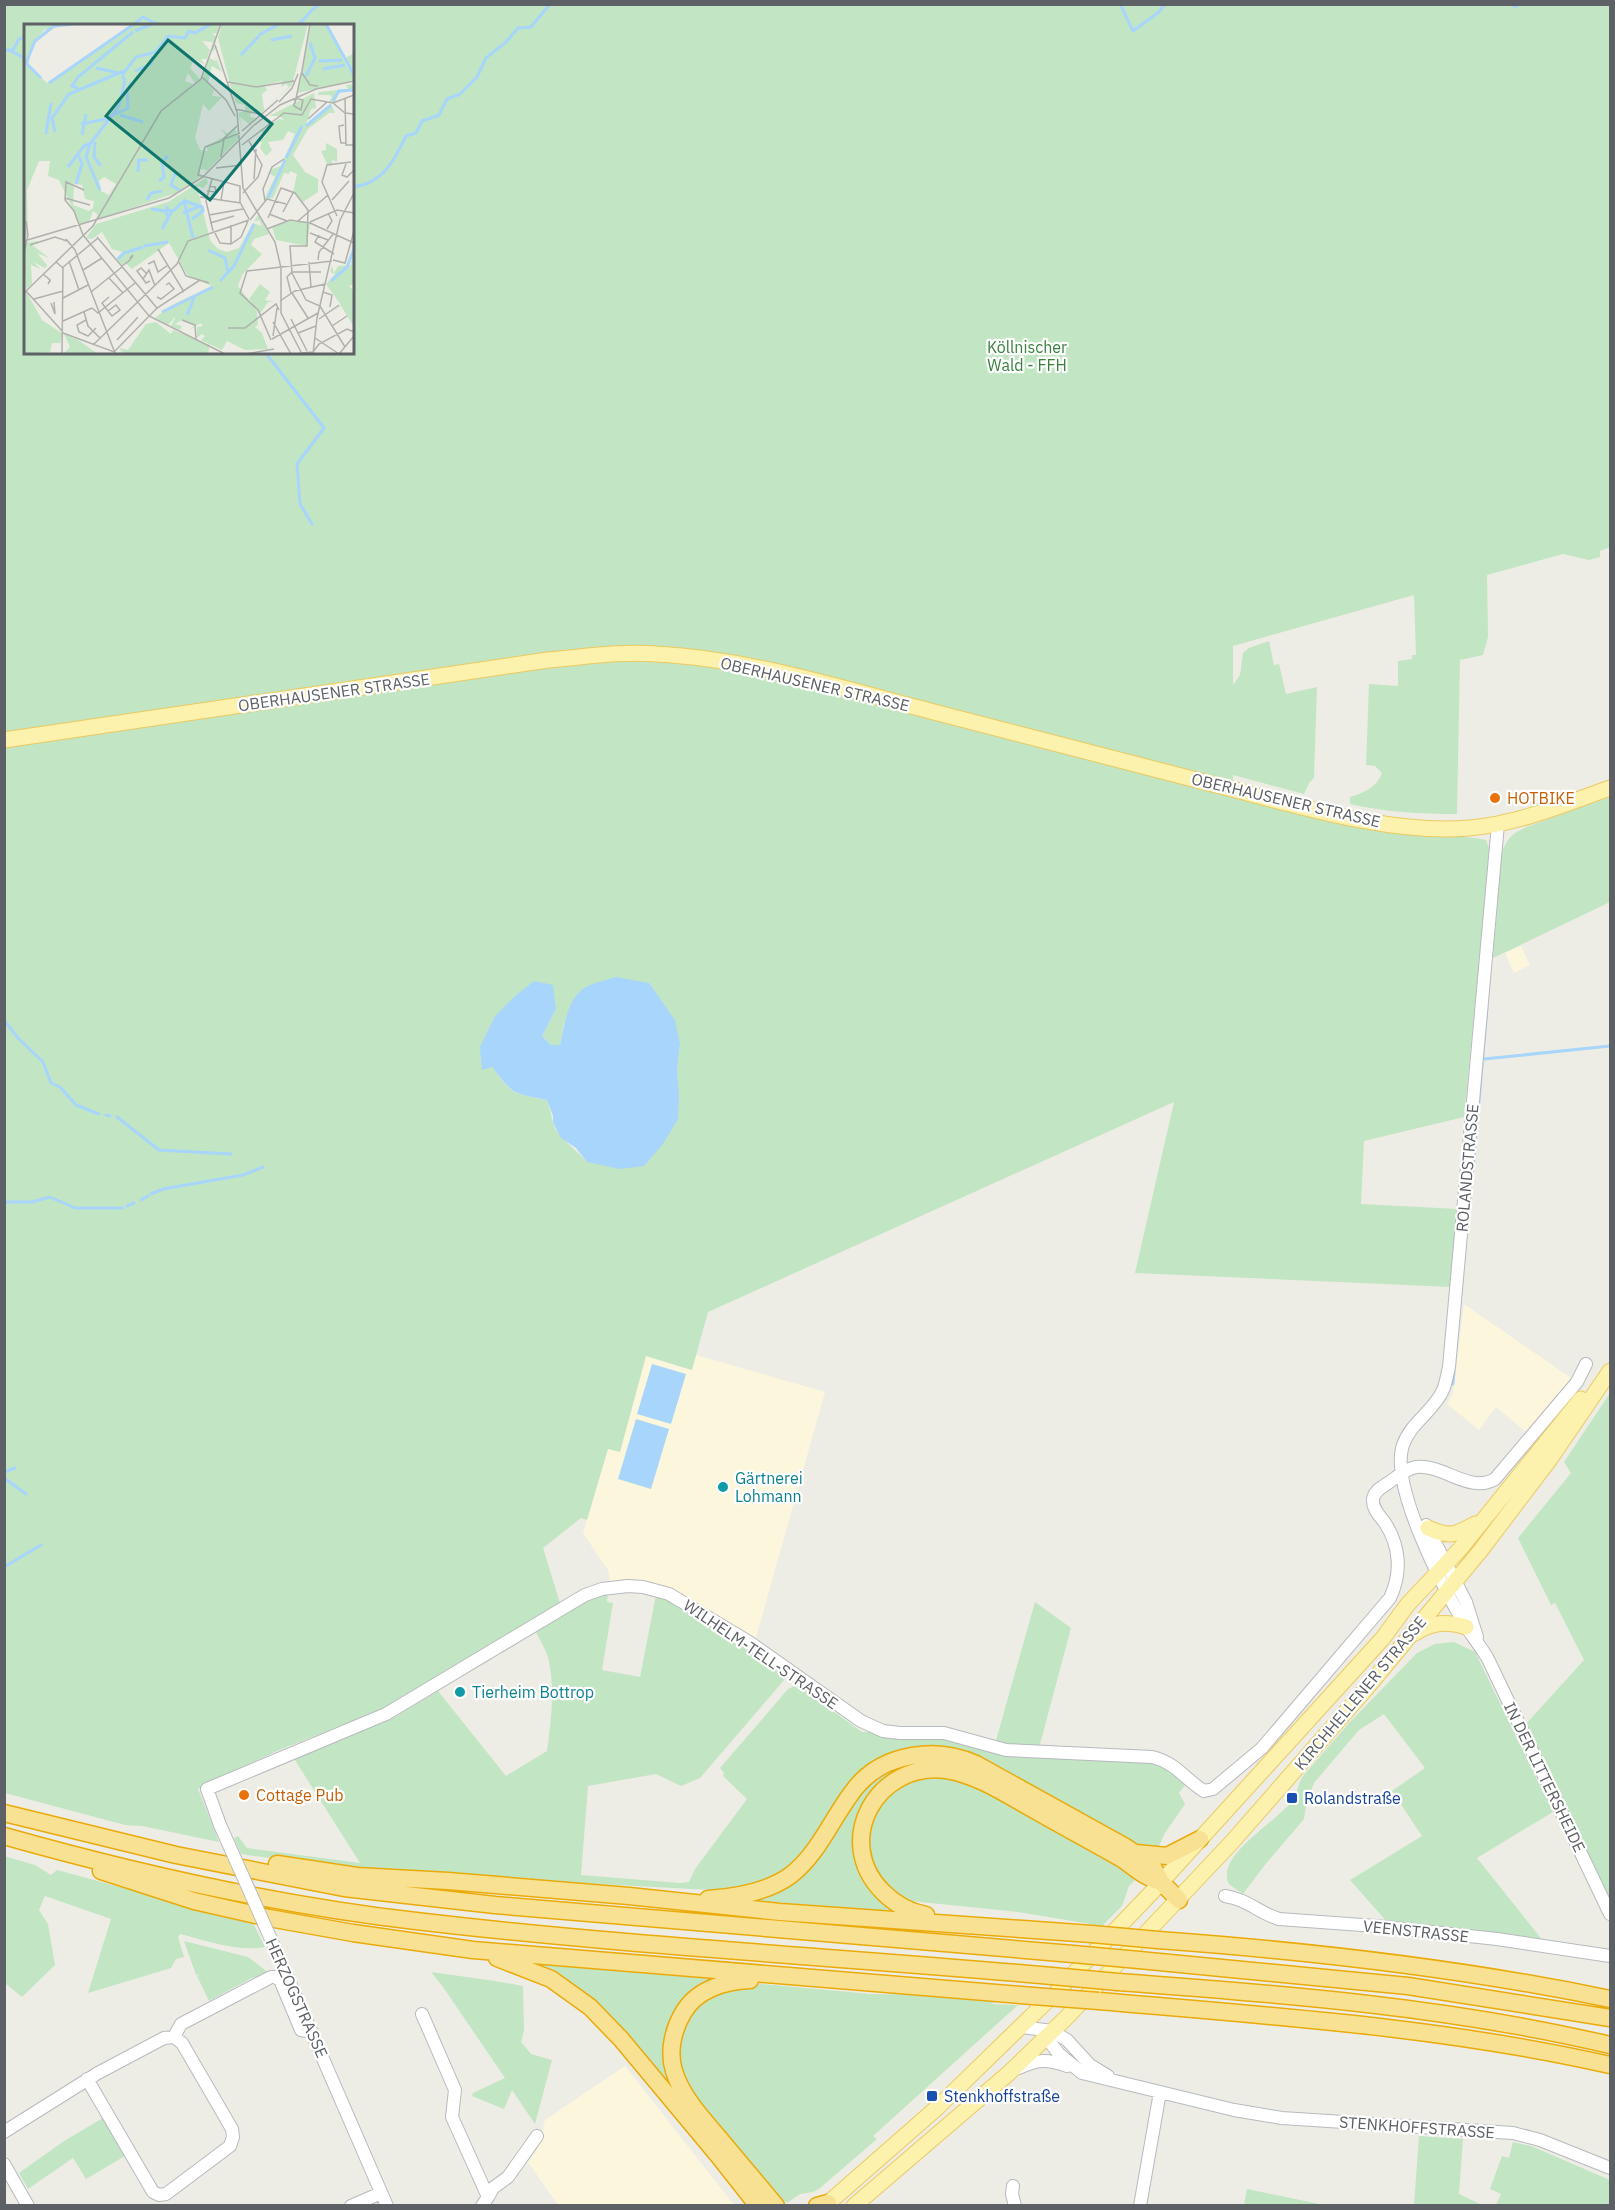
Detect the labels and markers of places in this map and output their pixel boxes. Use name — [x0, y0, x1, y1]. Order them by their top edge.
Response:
place label: HOTBIKE — [1507, 788, 1575, 808]
marker: HOTBIKE — [1488, 791, 1502, 805]
place label: Gärtnerei Lohmann — [735, 1468, 803, 1506]
marker: Gärtnerei Lohmann — [716, 1480, 730, 1494]
place label: Tierheim Bottrop — [472, 1682, 594, 1702]
marker: Tierheim Bottrop — [453, 1685, 467, 1699]
place label: Cottage Pub — [256, 1785, 344, 1805]
marker: Cottage Pub — [237, 1788, 251, 1802]
place label: Rolandstraße — [1304, 1788, 1401, 1808]
marker: Rolandstraße — [1285, 1791, 1299, 1805]
place label: Stenkhoffstraße — [944, 2086, 1060, 2106]
marker: Stenkhoffstraße — [925, 2089, 939, 2103]

